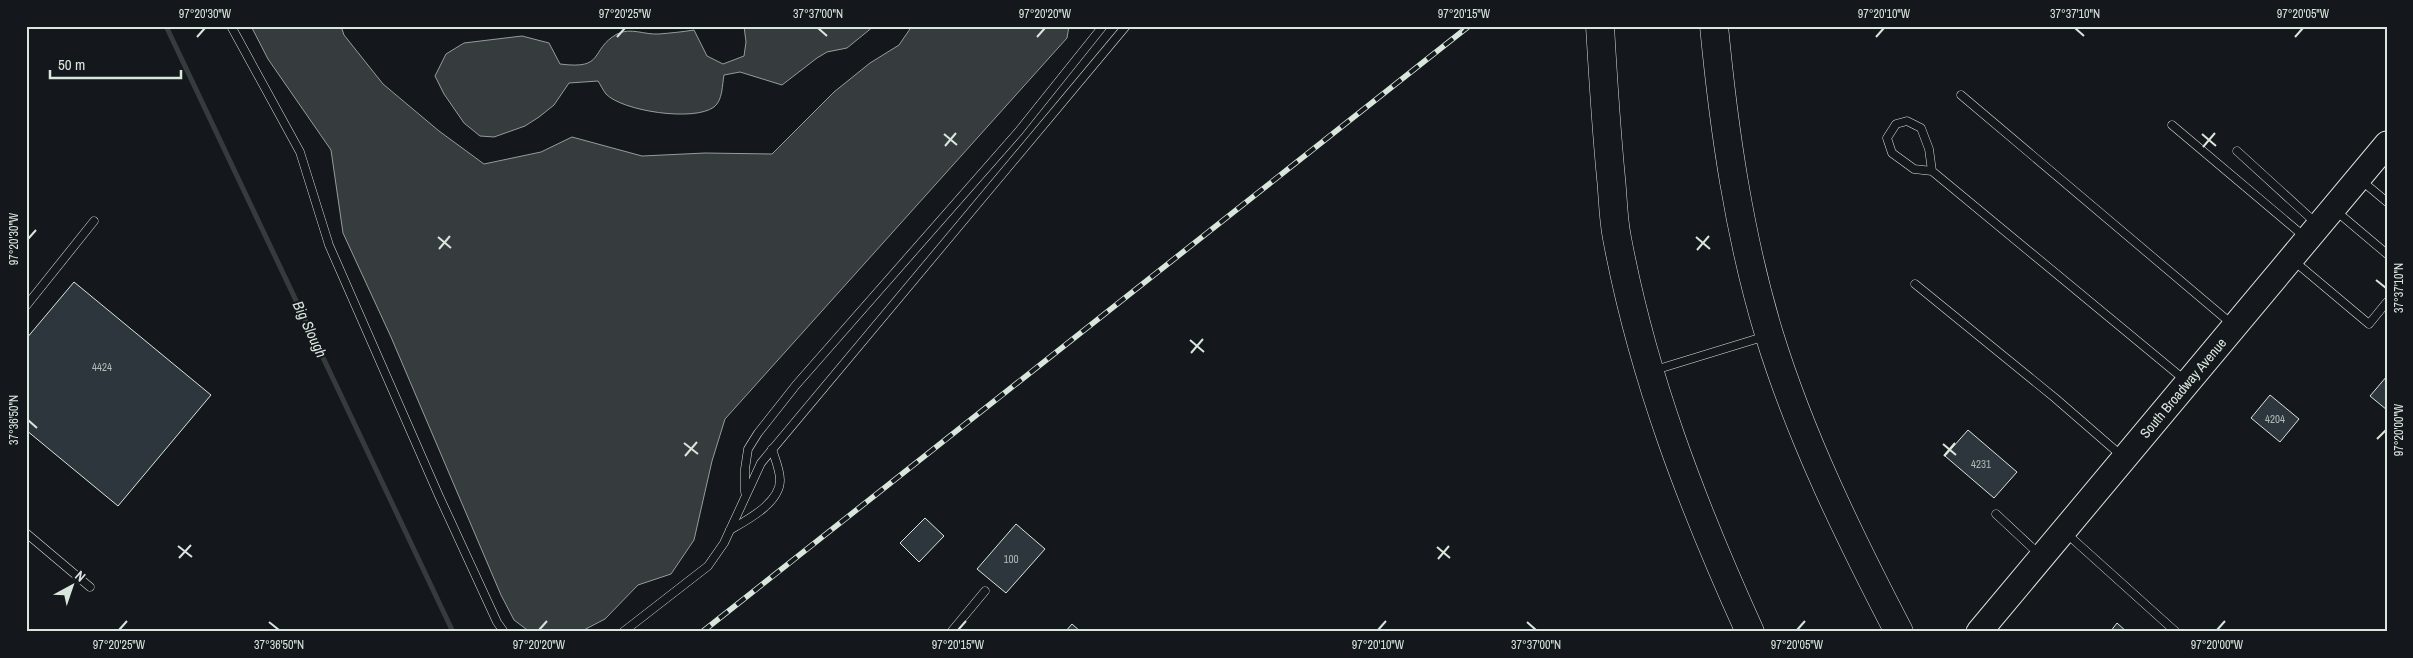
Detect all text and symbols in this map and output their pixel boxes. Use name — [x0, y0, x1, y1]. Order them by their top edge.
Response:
text: 97°20'30"W — [179, 6, 232, 22]
text: 97°20'25"W — [599, 6, 652, 22]
text: 37°37'00"N — [793, 6, 843, 22]
text: 97°20'20"W — [1019, 6, 1072, 22]
text: 97°20'15"W — [1438, 6, 1491, 22]
text: 97°20'10"W — [1858, 6, 1911, 22]
text: 37°37'10"N — [2050, 6, 2100, 22]
text: 97°20'05"W — [2277, 6, 2330, 22]
scale bar — [50, 48, 181, 80]
text: 50 m — [58, 54, 85, 75]
text: 97°20'30"W — [6, 212, 22, 265]
text: 37°37'10"N — [2391, 263, 2407, 313]
water label: Big Slough — [288, 297, 332, 361]
street label: South Broadway Avenue — [2136, 334, 2230, 442]
house number: 4424 — [92, 360, 112, 374]
text: 37°36'50"N — [6, 395, 22, 445]
text: 97°20'00"W — [2391, 403, 2407, 456]
house number: 4204 — [2265, 412, 2285, 426]
house number: 4231 — [1971, 457, 1991, 471]
house number: 100 — [1003, 552, 1019, 566]
north arrow — [48, 560, 98, 610]
text: N — [71, 566, 89, 586]
text: 97°20'25"W — [93, 637, 146, 653]
text: 37°36'50"N — [254, 637, 304, 653]
text: 97°20'20"W — [513, 637, 566, 653]
text: 97°20'15"W — [932, 637, 985, 653]
text: 97°20'10"W — [1352, 637, 1405, 653]
text: 37°37'00"N — [1511, 637, 1561, 653]
text: 97°20'05"W — [1771, 637, 1824, 653]
text: 97°20'00"W — [2191, 637, 2244, 653]

